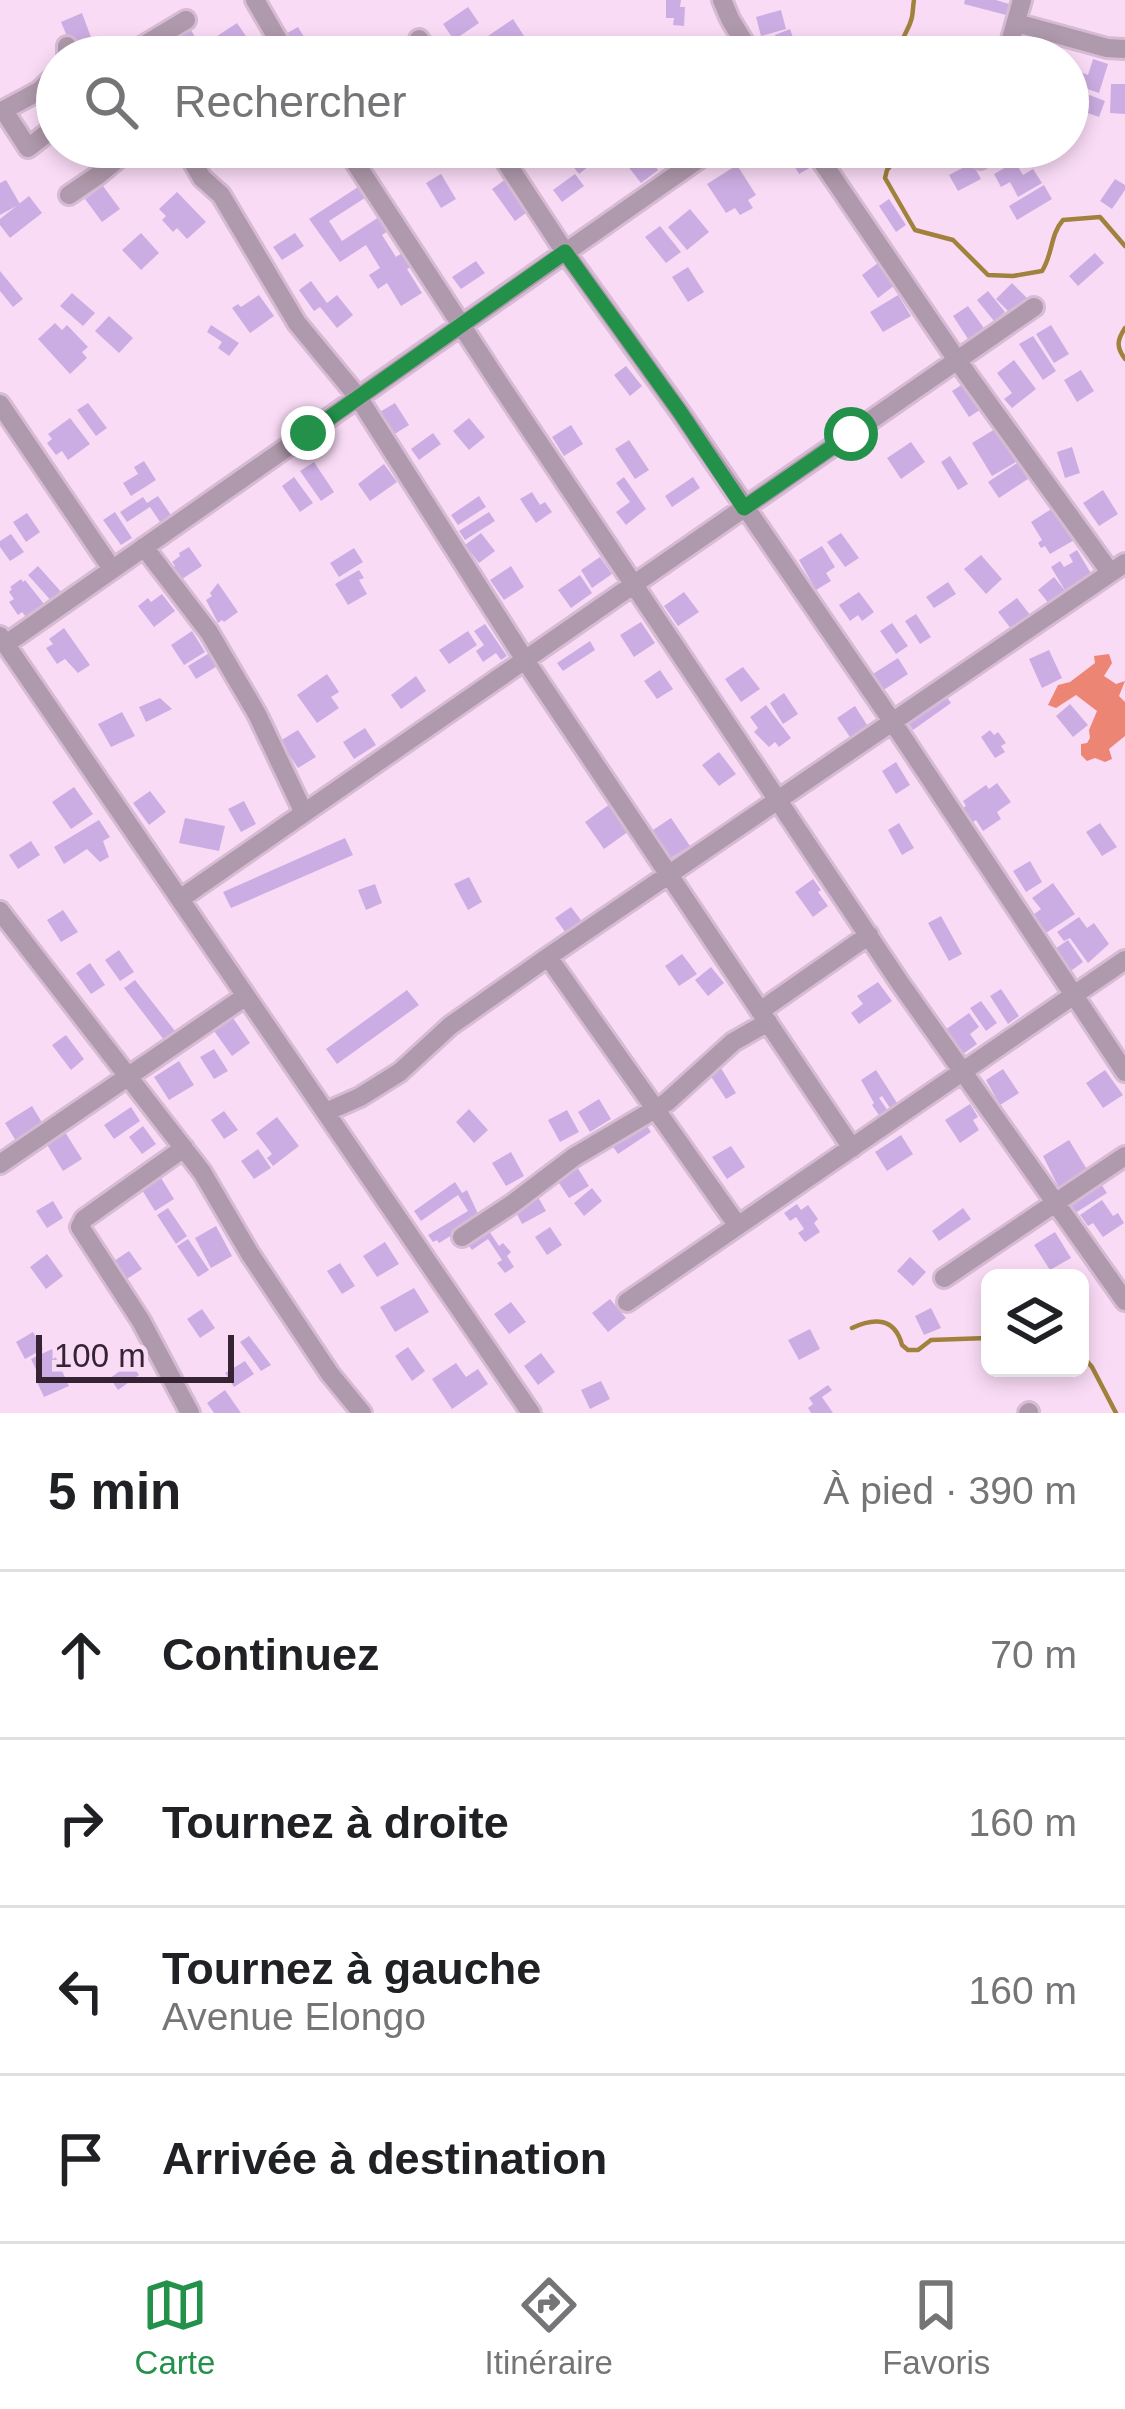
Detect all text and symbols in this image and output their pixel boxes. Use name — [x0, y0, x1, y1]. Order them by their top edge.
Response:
search box — [36, 36, 1089, 168]
icon: search — [78, 69, 144, 135]
text: Rechercher — [174, 76, 407, 127]
route end — [281, 406, 335, 460]
route start — [824, 407, 878, 461]
map controls — [981, 1269, 1089, 1377]
button: layers — [981, 1269, 1089, 1377]
scale bar — [36, 1329, 234, 1382]
text: 100 m — [54, 1337, 146, 1374]
text: 5 min — [48, 1463, 181, 1520]
text: À pied · 390 m — [823, 1469, 1077, 1512]
icon: ahead — [48, 1622, 114, 1688]
text: Continuez — [162, 1629, 379, 1680]
text: 70 m — [990, 1633, 1077, 1676]
icon: right — [48, 1790, 114, 1856]
text: Tournez à droite — [162, 1797, 509, 1848]
text: 160 m — [969, 1801, 1077, 1844]
text: Tournez à gauche — [162, 1943, 541, 1994]
icon: left — [48, 1958, 114, 2024]
text: 160 m — [969, 1969, 1077, 2012]
text: Avenue Elongo — [162, 1995, 426, 2038]
icon: arrive — [48, 2126, 114, 2192]
text: Arrivée à destination — [162, 2133, 607, 2184]
tab: Carte — [135, 2272, 215, 2382]
tab: Itinéraire — [485, 2272, 613, 2382]
tab: Favoris — [882, 2272, 990, 2382]

